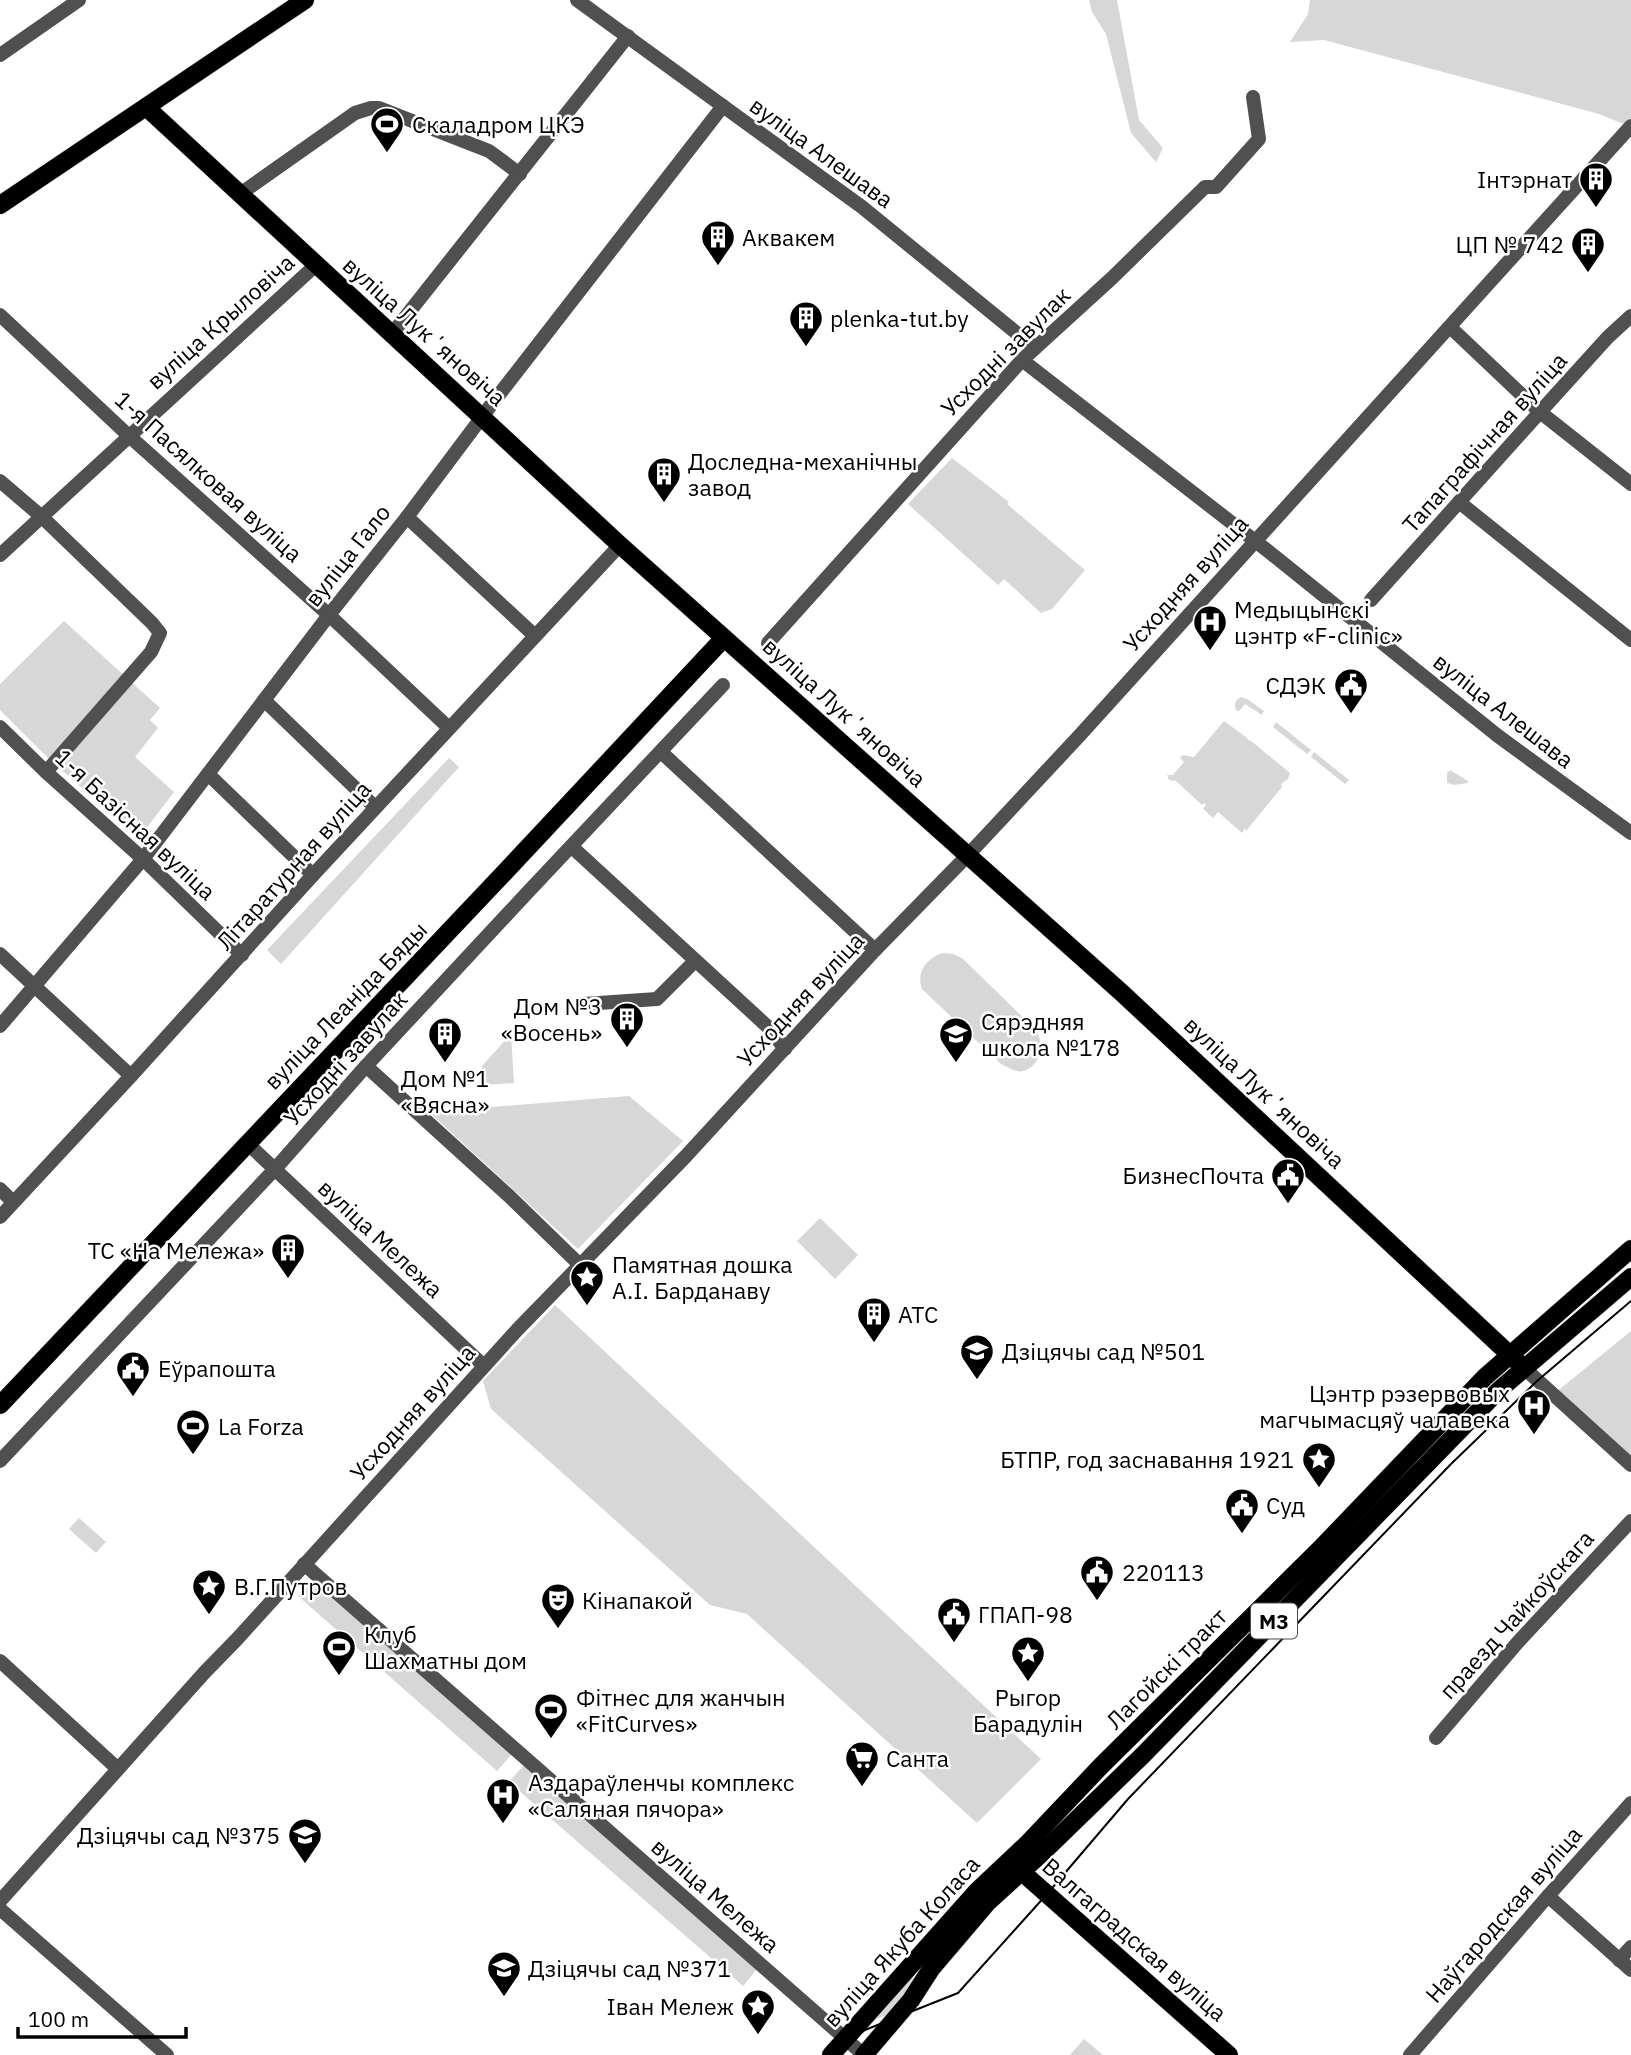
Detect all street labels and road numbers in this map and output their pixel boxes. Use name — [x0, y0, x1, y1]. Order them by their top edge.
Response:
street label: вуліца Алешава — [744, 90, 900, 214]
street label: вуліца Крыловіча — [140, 247, 300, 395]
street label: вуліца Лукʼяновіча — [337, 250, 513, 412]
street label: Усходні завулак — [934, 280, 1076, 422]
street label: Тапаграфічная вуліца — [1395, 346, 1573, 538]
street label: 1-я Пасялковая вуліца — [109, 384, 309, 568]
street label: вуліца Гало — [298, 498, 396, 612]
street label: Усходняя вуліца — [1116, 509, 1254, 657]
street label: вуліца Лукʼяновіча — [757, 631, 933, 793]
street label: вуліца Алешава — [1428, 646, 1580, 774]
street label: 1-я Базісная вуліца — [49, 742, 223, 906]
street label: Літаратурная вуліца — [209, 774, 377, 956]
street label: вуліца Леаніда Бяды — [257, 914, 433, 1096]
street label: Усходняя вуліца — [730, 925, 870, 1073]
street label: Усходні завулак — [277, 984, 413, 1132]
street label: вуліца Лукʼяновіча — [1178, 1010, 1352, 1174]
street label: вуліца Мележа — [312, 1172, 450, 1304]
street label: Усходняя вуліца — [343, 1338, 481, 1486]
street label: праезд Чайкоўскага — [1432, 1523, 1600, 1705]
street label: Лагойскі тракт — [1099, 1601, 1233, 1735]
road number: М3 — [1251, 1604, 1297, 1638]
street label: Наўгародская вуліца — [1418, 1820, 1588, 2008]
street label: вуліца Мележа — [646, 1831, 786, 1959]
street label: вуліца Якуба Коласа — [816, 1849, 986, 2033]
street label: Валгаградская вуліца — [1036, 1851, 1234, 2027]

